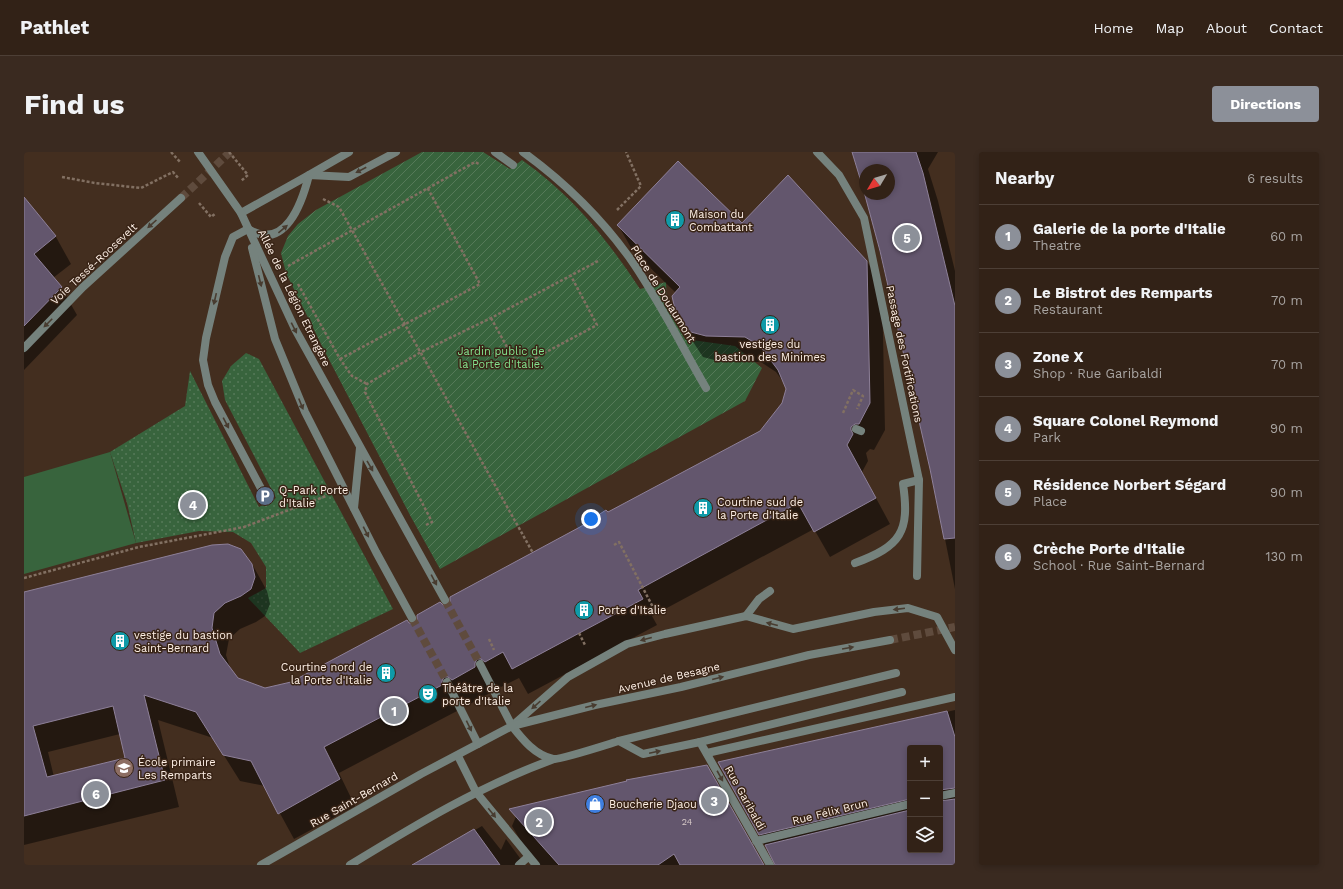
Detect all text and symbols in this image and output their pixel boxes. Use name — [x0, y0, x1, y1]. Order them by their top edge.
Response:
text: Pathlet — [20, 16, 89, 39]
text: Home — [1093, 20, 1133, 36]
text: Map — [1155, 20, 1184, 36]
text: About — [1206, 20, 1247, 36]
text: Contact — [1269, 20, 1323, 36]
button: Directions — [1212, 86, 1319, 122]
text: Find us — [24, 88, 124, 121]
north arrow — [859, 164, 895, 200]
one-way arrow — [355, 167, 367, 173]
text: Nearby — [995, 168, 1054, 188]
text: 6 results — [1247, 171, 1303, 186]
place label: Maison du Combattant — [689, 208, 753, 234]
building icon: Maison du Combattant — [664, 209, 686, 231]
street label: Voie Tessé-Roosevelt — [48, 220, 140, 307]
one-way arrow — [147, 220, 158, 229]
text: Galerie de la porte d'Italie — [1033, 220, 1226, 238]
pin: 5 — [894, 223, 920, 253]
one-way arrow — [277, 224, 288, 233]
street label: Allée de la Légion Etrangère — [255, 227, 333, 369]
text: 1 — [1005, 229, 1011, 244]
text: 60 m — [1270, 229, 1303, 244]
text: Theatre — [1033, 238, 1081, 253]
street label: Place de Douaumont — [628, 243, 698, 345]
one-way arrow — [258, 275, 264, 287]
street label: Passage des Fortifications — [883, 284, 925, 424]
text: Le Bistrot des Remparts — [1033, 284, 1212, 302]
one-way arrow — [212, 293, 218, 305]
text: 2 — [1004, 293, 1012, 308]
text: 70 m — [1271, 293, 1303, 308]
text: Restaurant — [1033, 302, 1103, 317]
building icon: vestiges du bastion des Minimes — [759, 314, 781, 336]
one-way arrow — [43, 318, 53, 328]
one-way arrow — [291, 322, 298, 333]
place label: vestiges du bastion des Minimes — [714, 338, 826, 364]
park label: Jardin public de la Porte d'Italie. — [458, 345, 544, 371]
text: Zone X — [1033, 348, 1084, 366]
text: 3 — [1004, 357, 1012, 372]
text: 70 m — [1271, 357, 1303, 372]
text: Shop · Rue Garibaldi — [1033, 366, 1162, 381]
one-way arrow — [299, 398, 305, 410]
text: Square Colonel Reymond — [1033, 412, 1218, 430]
one-way arrow — [223, 417, 230, 429]
text: 4 — [1004, 421, 1012, 436]
text: 90 m — [1270, 421, 1303, 436]
text: Park — [1033, 430, 1061, 445]
one-way arrow — [367, 460, 374, 472]
text: Résidence Norbert Ségard — [1033, 476, 1226, 494]
place label: Q-Park Porte d'Italie — [279, 484, 348, 510]
parking icon: Q-Park Porte d'Italie — [254, 485, 276, 507]
text: 5 — [1004, 485, 1012, 500]
text: 90 m — [1270, 485, 1303, 500]
pin: 4 — [180, 490, 206, 520]
text: Place — [1033, 494, 1067, 509]
place label: Courtine sud de la Porte d'Italie — [717, 496, 803, 522]
building icon: Courtine sud de la Porte d'Italie — [692, 497, 714, 519]
your location — [581, 509, 601, 529]
one-way arrow — [363, 527, 369, 538]
text: Crèche Porte d'Italie — [1033, 540, 1185, 558]
text: 6 — [1004, 549, 1012, 564]
text: 130 m — [1265, 549, 1303, 564]
text: School · Rue Saint-Bernard — [1033, 558, 1205, 573]
one-way arrow — [431, 575, 438, 586]
building icon: Porte d'Italie — [573, 599, 595, 621]
place label: Porte d'Italie — [598, 604, 666, 617]
one-way arrow — [893, 606, 905, 612]
one-way arrow — [766, 620, 778, 626]
place label: vestige du bastion Saint-Bernard — [134, 629, 233, 655]
building icon: vestige du bastion Saint-Bernard — [109, 630, 131, 652]
one-way arrow — [640, 636, 652, 642]
one-way arrow — [842, 644, 854, 650]
street label: Avenue de Besagne — [617, 660, 721, 696]
place label: Courtine nord de la Porte d'Italie — [281, 661, 372, 687]
building icon: Courtine nord de la Porte d'Italie — [375, 662, 397, 684]
one-way arrow — [712, 674, 724, 680]
place label: Théâtre de la porte d'Italie — [442, 682, 513, 708]
theatre icon: Théâtre de la porte d'Italie — [417, 683, 439, 705]
pin: 1 — [381, 696, 407, 726]
one-way arrow — [531, 701, 541, 710]
one-way arrow — [585, 703, 597, 709]
one-way arrow — [466, 720, 472, 731]
map controls — [907, 745, 943, 853]
button: + — [907, 745, 943, 781]
one-way arrow — [649, 748, 661, 754]
place label: École primaire Les Remparts — [138, 755, 216, 782]
school or university icon: École primaire Les Remparts — [113, 757, 135, 779]
street label: Rue Garibaldi — [722, 763, 768, 833]
street label: Rue Saint-Bernard — [308, 770, 400, 830]
one-way arrow — [716, 770, 723, 782]
pin: 6 — [83, 779, 109, 809]
button: − — [907, 781, 943, 817]
pin: 3 — [701, 786, 727, 816]
shop icon: Boucherie Djaou — [584, 793, 606, 815]
street label: Rue Félix Brun — [791, 796, 869, 828]
place label: Boucherie Djaou — [609, 798, 697, 811]
pin: 2 — [526, 807, 552, 837]
one-way arrow — [488, 808, 497, 819]
house number: 24 — [682, 817, 693, 827]
button: layers — [907, 817, 943, 853]

